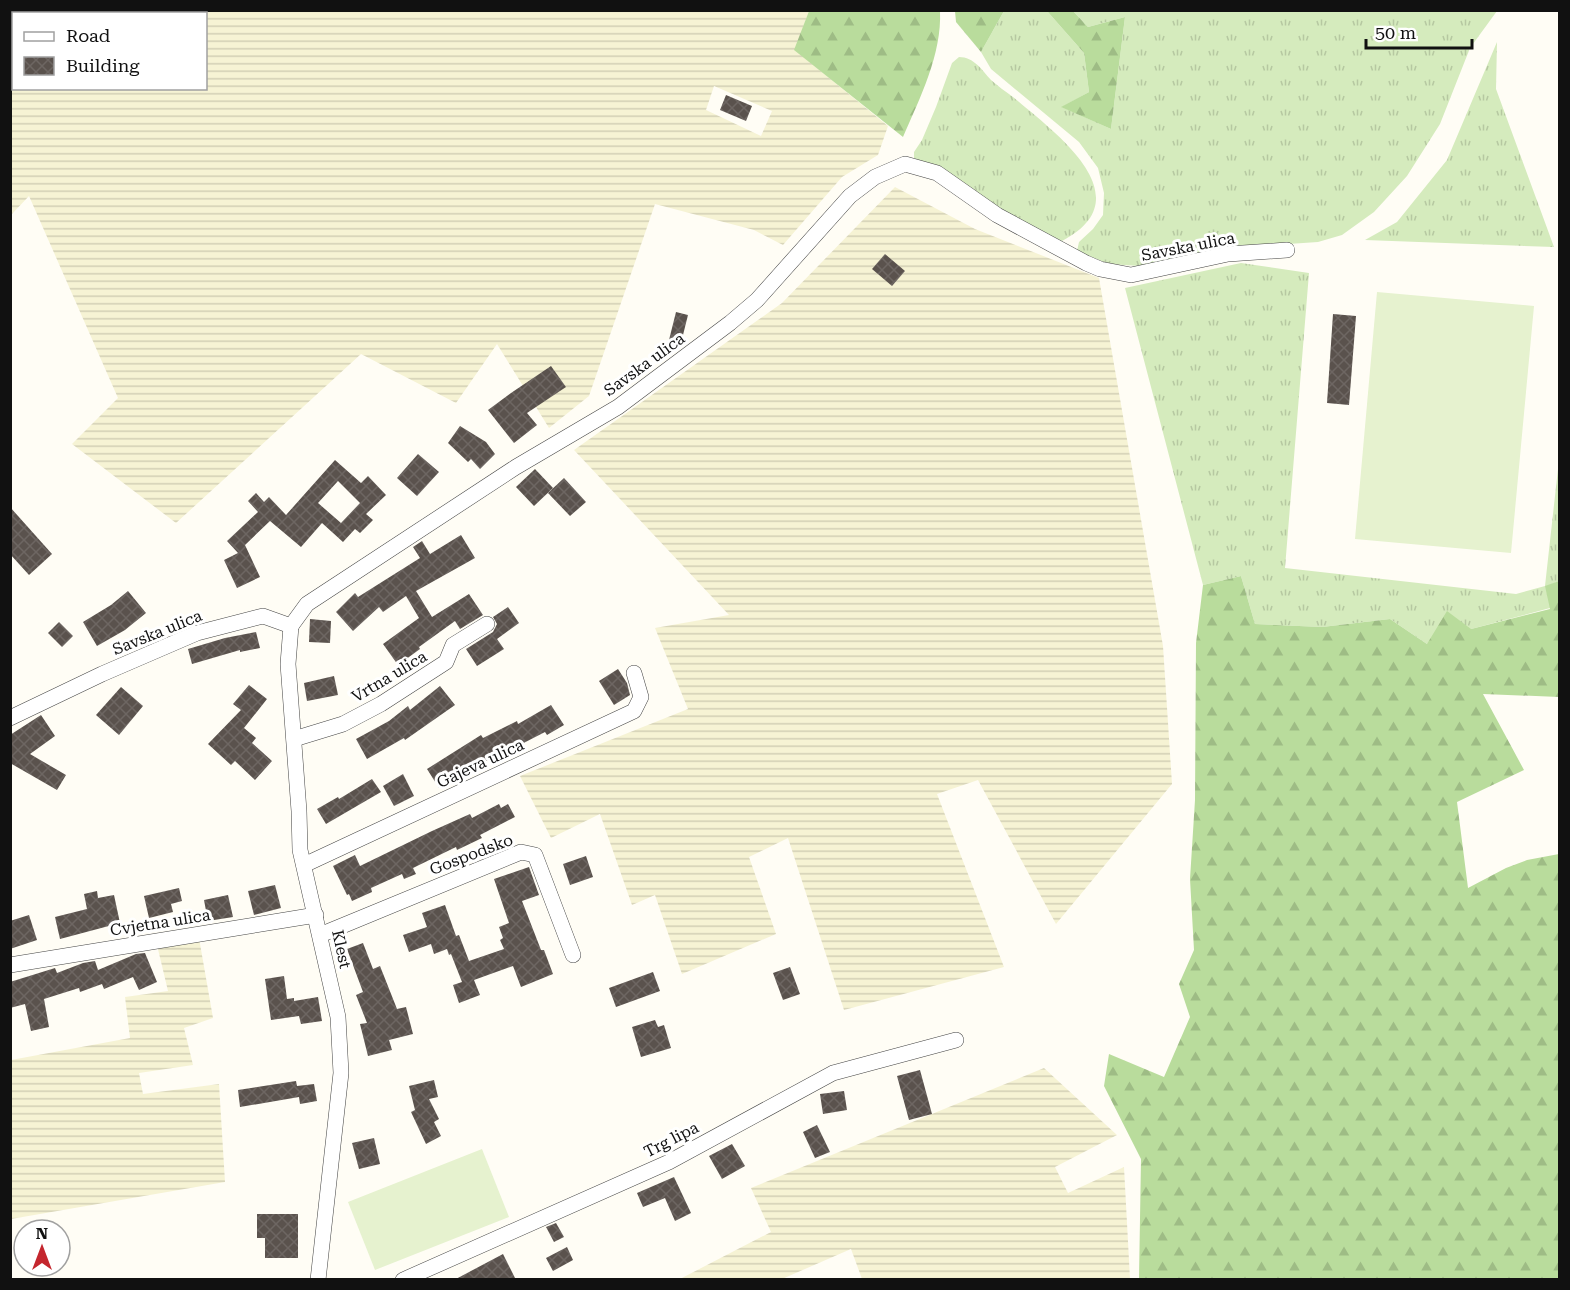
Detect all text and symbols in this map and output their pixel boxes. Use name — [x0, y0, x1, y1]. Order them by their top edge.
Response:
legend — [12, 12, 207, 90]
scale bar — [1366, 12, 1472, 50]
text: 50 m — [1375, 22, 1416, 43]
text: Road — [66, 25, 111, 46]
text: Building — [66, 55, 140, 76]
street label: Savska ulica — [1140, 228, 1237, 265]
street label: Savska ulica — [600, 329, 689, 400]
street label: Savska ulica — [110, 606, 205, 659]
street label: Vrtna ulica — [348, 646, 431, 706]
street label: Gajeva ulica — [434, 735, 527, 792]
street label: Gospodsko — [427, 830, 516, 879]
street label: Cvjetna ulica — [109, 905, 212, 940]
street label: Klest — [328, 928, 355, 970]
street label: Trg lipa — [641, 1117, 702, 1161]
north arrow — [12, 1218, 72, 1278]
text: N — [36, 1224, 48, 1243]

